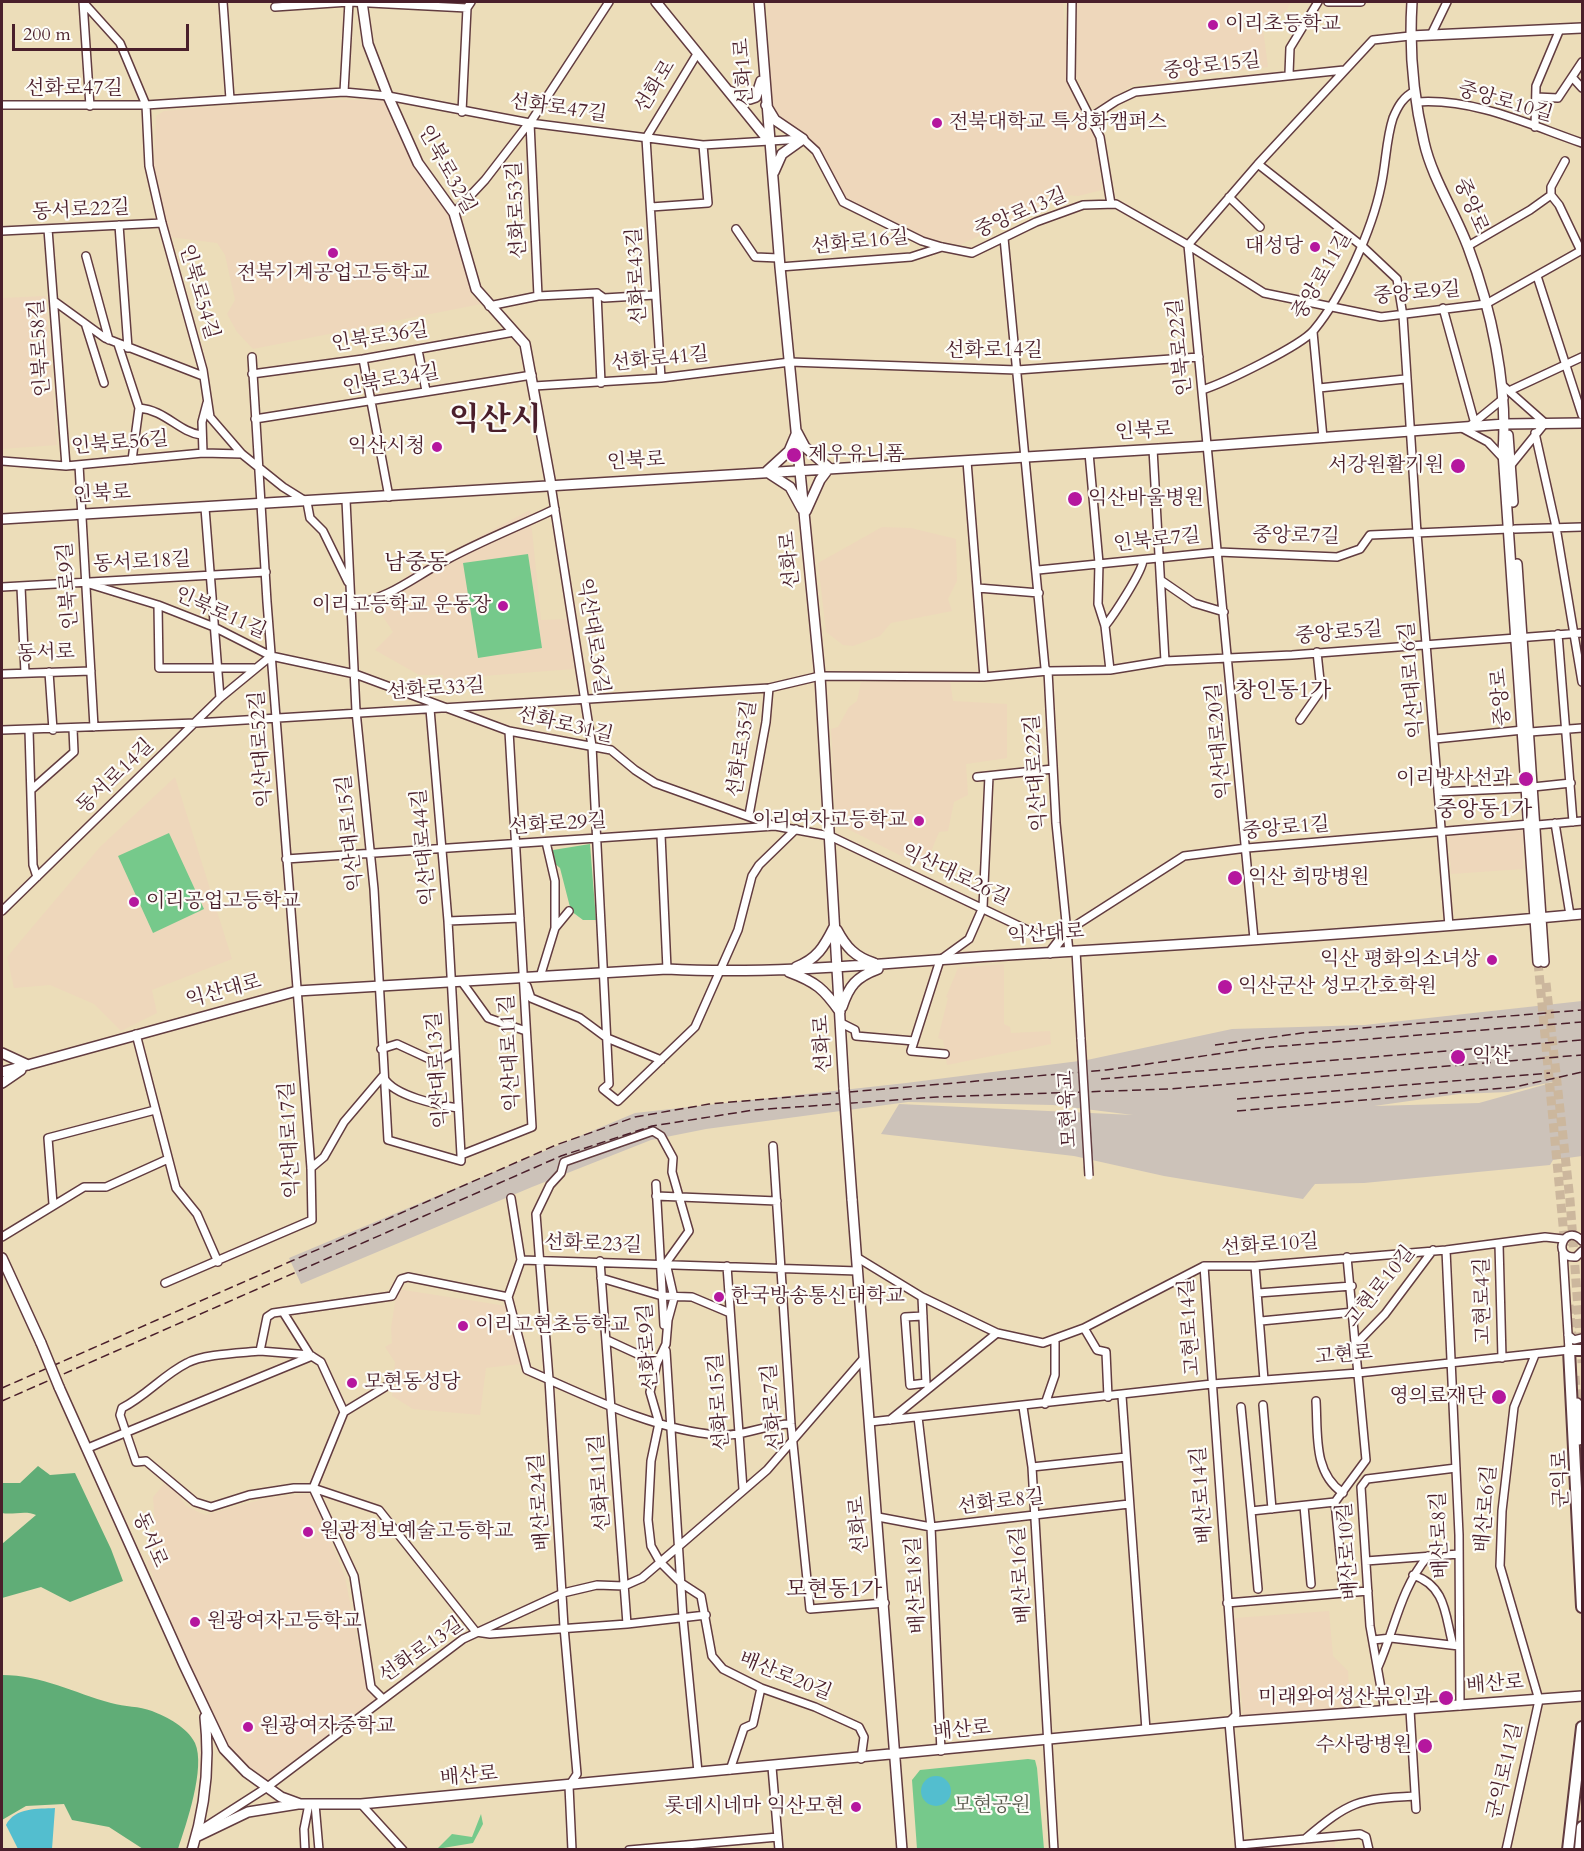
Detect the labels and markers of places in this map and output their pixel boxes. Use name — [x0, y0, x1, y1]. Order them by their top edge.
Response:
place label: 이리초등학교 — [1225, 13, 1341, 37]
marker: 이리초등학교 — [1206, 18, 1220, 32]
place label: 전북대학교 특성화캠퍼스 — [949, 111, 1167, 135]
marker: 전북대학교 특성화캠퍼스 — [930, 116, 944, 130]
place label: 대성당 — [1245, 235, 1303, 259]
marker: 대성당 — [1308, 240, 1322, 254]
marker: 전북기계공업고등학교 — [326, 246, 340, 260]
place label: 전북기계공업고등학교 — [236, 262, 430, 286]
place label: 익산시청 — [348, 435, 425, 459]
marker: 익산시청 — [430, 440, 444, 454]
place label: 제우유니폼 — [808, 443, 905, 467]
marker: 제우유니폼 — [785, 446, 803, 464]
place label: 서강원활기원 — [1328, 454, 1444, 478]
marker: 서강원활기원 — [1449, 457, 1467, 475]
place label: 익산바울병원 — [1088, 487, 1204, 511]
marker: 익산바울병원 — [1066, 490, 1084, 508]
place label: 이리고등학교 운동장 — [312, 594, 491, 618]
marker: 이리고등학교 운동장 — [496, 599, 510, 613]
place label: 이리방사선과 — [1396, 767, 1512, 791]
marker: 이리방사선과 — [1517, 770, 1535, 788]
place label: 이리여자고등학교 — [752, 809, 907, 833]
marker: 이리여자고등학교 — [912, 814, 926, 828]
place label: 익산 희망병원 — [1248, 866, 1369, 890]
marker: 익산 희망병원 — [1226, 869, 1244, 887]
place label: 이리공업고등학교 — [146, 890, 301, 914]
marker: 이리공업고등학교 — [127, 895, 141, 909]
place label: 익산 평화의소녀상 — [1320, 948, 1480, 972]
marker: 익산 평화의소녀상 — [1485, 953, 1499, 967]
place label: 익산군산 성모간호학원 — [1238, 975, 1437, 999]
marker: 익산군산 성모간호학원 — [1216, 978, 1234, 996]
place label: 익산 — [1472, 1045, 1511, 1069]
marker: 익산 — [1449, 1048, 1467, 1066]
place label: 한국방송통신대학교 — [731, 1285, 905, 1309]
marker: 한국방송통신대학교 — [712, 1290, 726, 1304]
place label: 이리고현초등학교 — [475, 1314, 630, 1338]
marker: 이리고현초등학교 — [456, 1319, 470, 1333]
place label: 모현동성당 — [364, 1371, 461, 1395]
marker: 모현동성당 — [345, 1376, 359, 1390]
place label: 영의료재단 — [1389, 1385, 1486, 1409]
marker: 영의료재단 — [1490, 1388, 1508, 1406]
place label: 원광정보예술고등학교 — [320, 1520, 513, 1544]
marker: 원광정보예술고등학교 — [301, 1525, 315, 1539]
place label: 원광여자고등학교 — [207, 1610, 362, 1634]
marker: 원광여자고등학교 — [188, 1615, 202, 1629]
place label: 미래와여성산부인과 — [1258, 1686, 1432, 1710]
marker: 미래와여성산부인과 — [1437, 1689, 1455, 1707]
place label: 원광여자중학교 — [260, 1715, 395, 1739]
marker: 원광여자중학교 — [241, 1720, 255, 1734]
place label: 수사랑병원 — [1315, 1734, 1412, 1758]
marker: 수사랑병원 — [1416, 1737, 1434, 1755]
place label: 롯데시네마 익산모현 — [665, 1795, 844, 1819]
marker: 롯데시네마 익산모현 — [849, 1800, 863, 1814]

